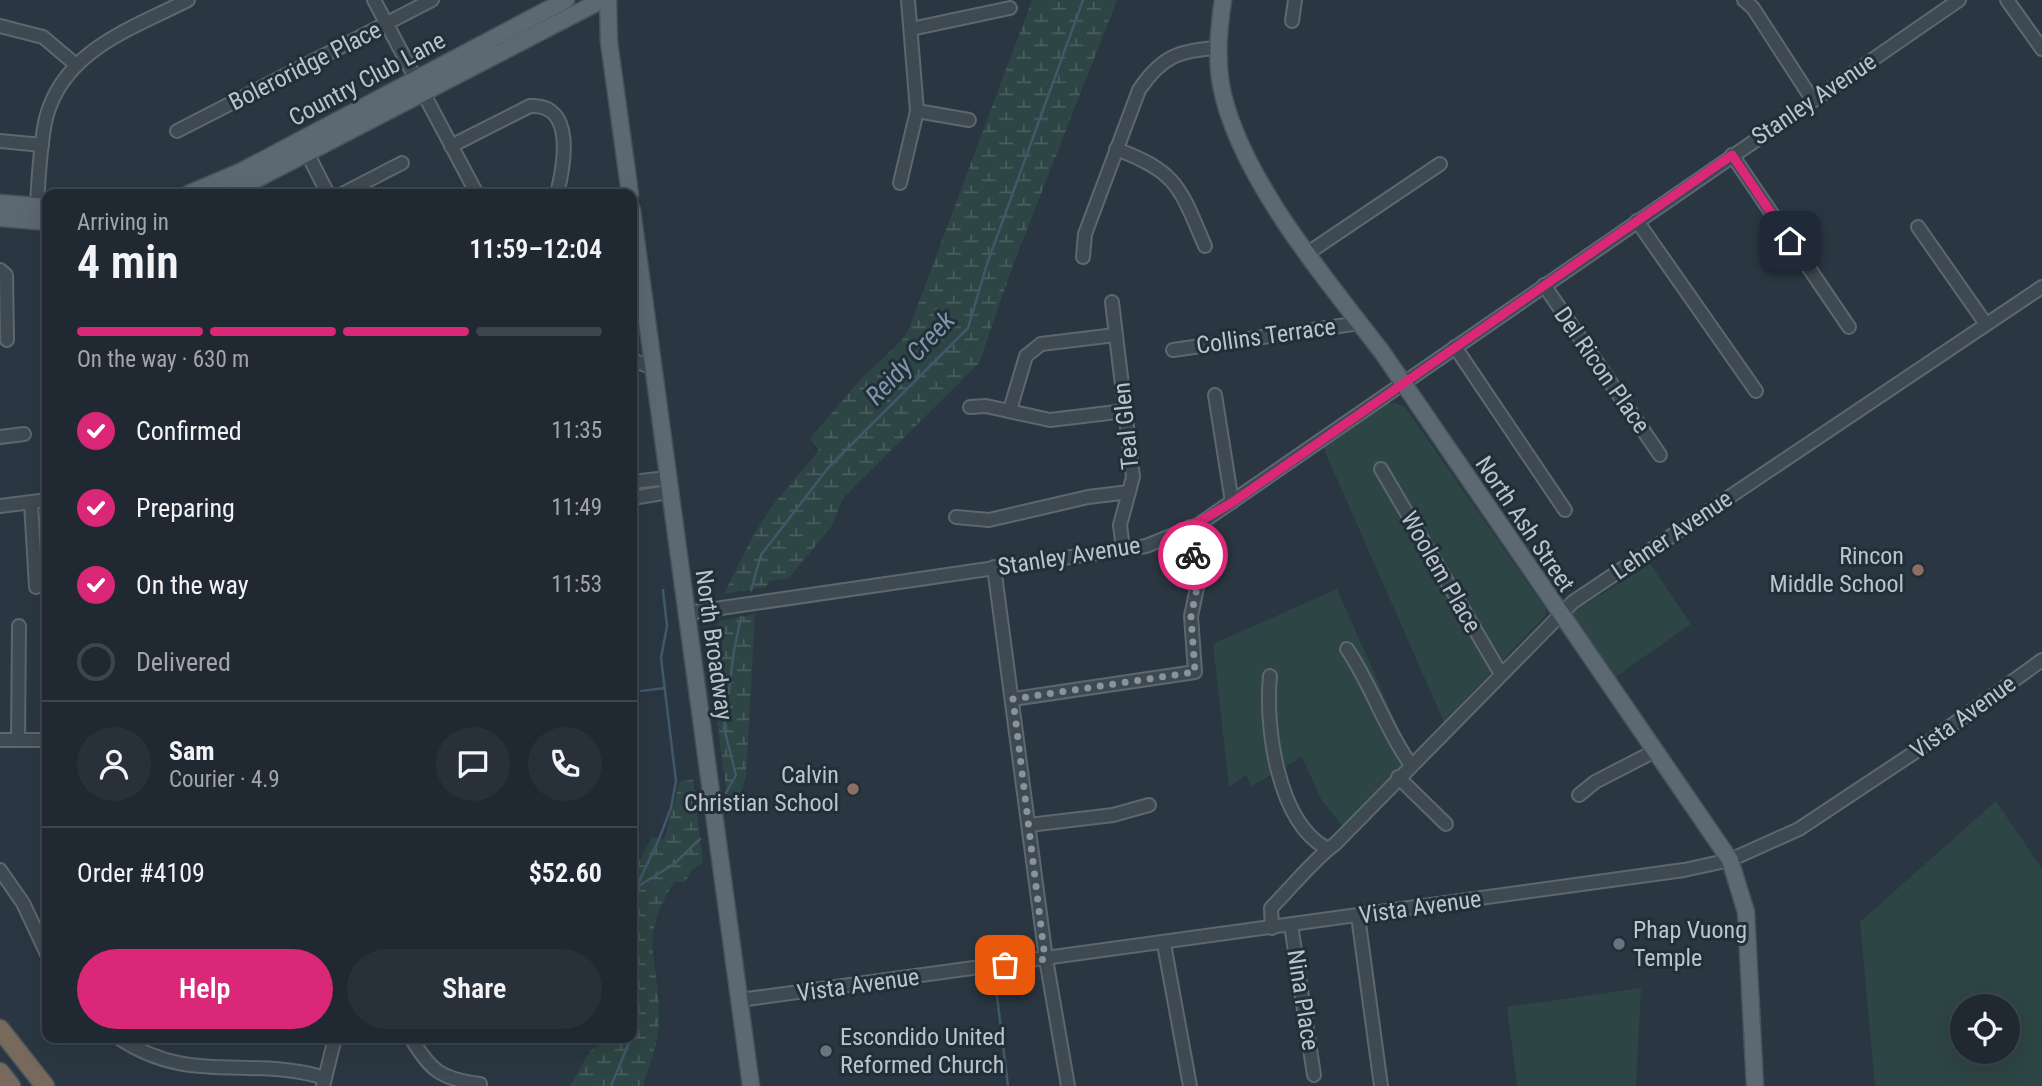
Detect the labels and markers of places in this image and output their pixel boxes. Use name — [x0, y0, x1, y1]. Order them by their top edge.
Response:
pin — [1760, 211, 1820, 271]
place label: Rincon Middle School — [1770, 542, 1904, 598]
marker: Rincon Middle School — [1910, 562, 1926, 578]
place label: Calvin Christian School — [684, 761, 839, 817]
marker: Calvin Christian School — [845, 781, 861, 797]
place label: Phap Vuong Temple — [1633, 916, 1747, 972]
pin — [975, 935, 1035, 995]
marker: Phap Vuong Temple — [1611, 936, 1627, 952]
place label: Escondido United Reformed Church — [840, 1023, 1005, 1079]
marker: Escondido United Reformed Church — [818, 1043, 834, 1059]

